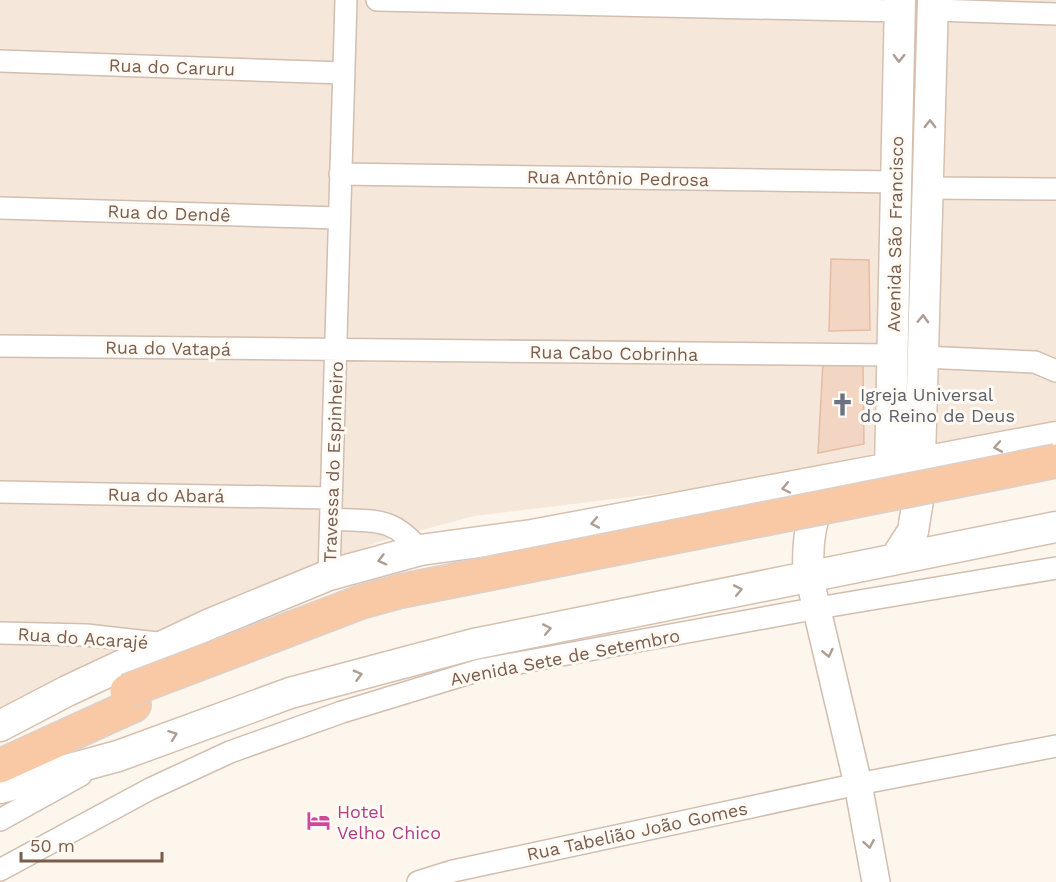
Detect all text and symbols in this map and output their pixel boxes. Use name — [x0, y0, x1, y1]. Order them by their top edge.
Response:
street label: Rua do Caruru — [108, 54, 236, 80]
one-way arrow — [892, 54, 905, 63]
one-way arrow — [923, 120, 936, 129]
street label: Avenida São Francisco — [883, 136, 907, 332]
street label: Rua Antônio Pedrosa — [527, 166, 709, 190]
street label: Rua do Dendê — [107, 200, 231, 226]
one-way arrow — [917, 315, 930, 324]
street label: Rua do Vatapá — [105, 336, 231, 360]
street label: Rua Cabo Cobrinha — [530, 341, 698, 365]
street label: Travessa do Espinheiro — [319, 361, 347, 563]
place label: Igreja Universal do Reino de Deus — [860, 384, 1015, 426]
church icon: Igreja Universal do Reino de Deus — [829, 391, 855, 417]
one-way arrow — [994, 440, 1004, 453]
one-way arrow — [782, 481, 792, 494]
street label: Rua do Abará — [107, 483, 225, 507]
one-way arrow — [590, 516, 600, 529]
one-way arrow — [377, 553, 388, 565]
one-way arrow — [733, 585, 743, 598]
street label: Rua do Acarajé — [17, 623, 149, 653]
one-way arrow — [542, 623, 552, 636]
street label: Avenida Sete de Setembro — [448, 624, 682, 690]
one-way arrow — [821, 648, 834, 658]
one-way arrow — [352, 670, 363, 682]
one-way arrow — [167, 730, 177, 743]
street label: Rua Tabelião João Gomes — [525, 797, 749, 865]
place label: Hotel Velho Chico — [337, 801, 441, 843]
hotel icon: Hotel Velho Chico — [306, 808, 332, 834]
scale bar — [21, 825, 162, 863]
text: 50 m — [30, 835, 75, 856]
one-way arrow — [862, 839, 875, 849]

